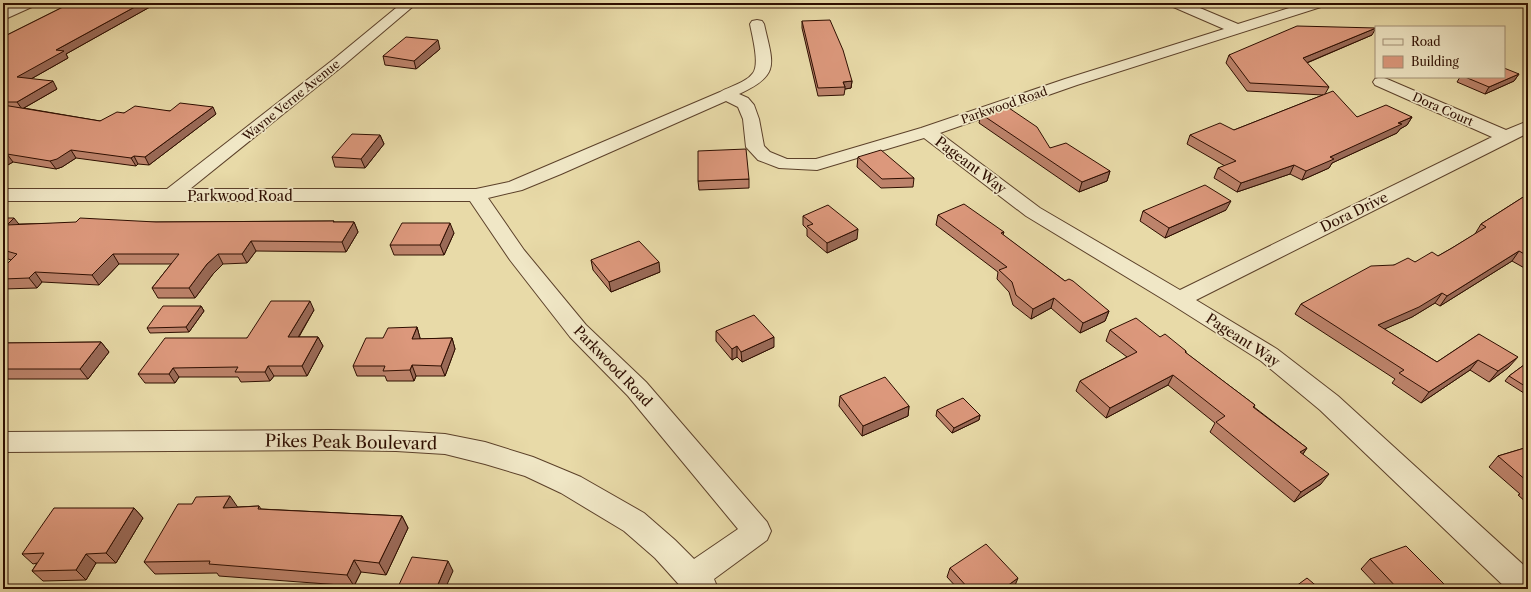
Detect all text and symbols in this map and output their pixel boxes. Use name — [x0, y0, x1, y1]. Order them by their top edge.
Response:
legend — [1375, 26, 1505, 78]
text: Road — [1411, 34, 1441, 49]
text: Building — [1411, 54, 1459, 69]
street label: Wayne Verne Avenue — [239, 56, 343, 144]
street label: Parkwood Road — [959, 83, 1050, 127]
street label: Dora Court — [1410, 89, 1476, 129]
street label: Pageant Way — [932, 132, 1010, 198]
street label: Parkwood Road — [187, 187, 293, 205]
street label: Dora Drive — [1317, 188, 1391, 236]
street label: Pageant Way — [1203, 309, 1284, 371]
street label: Parkwood Road — [570, 322, 656, 410]
street label: Pikes Peak Boulevard — [265, 430, 437, 454]

